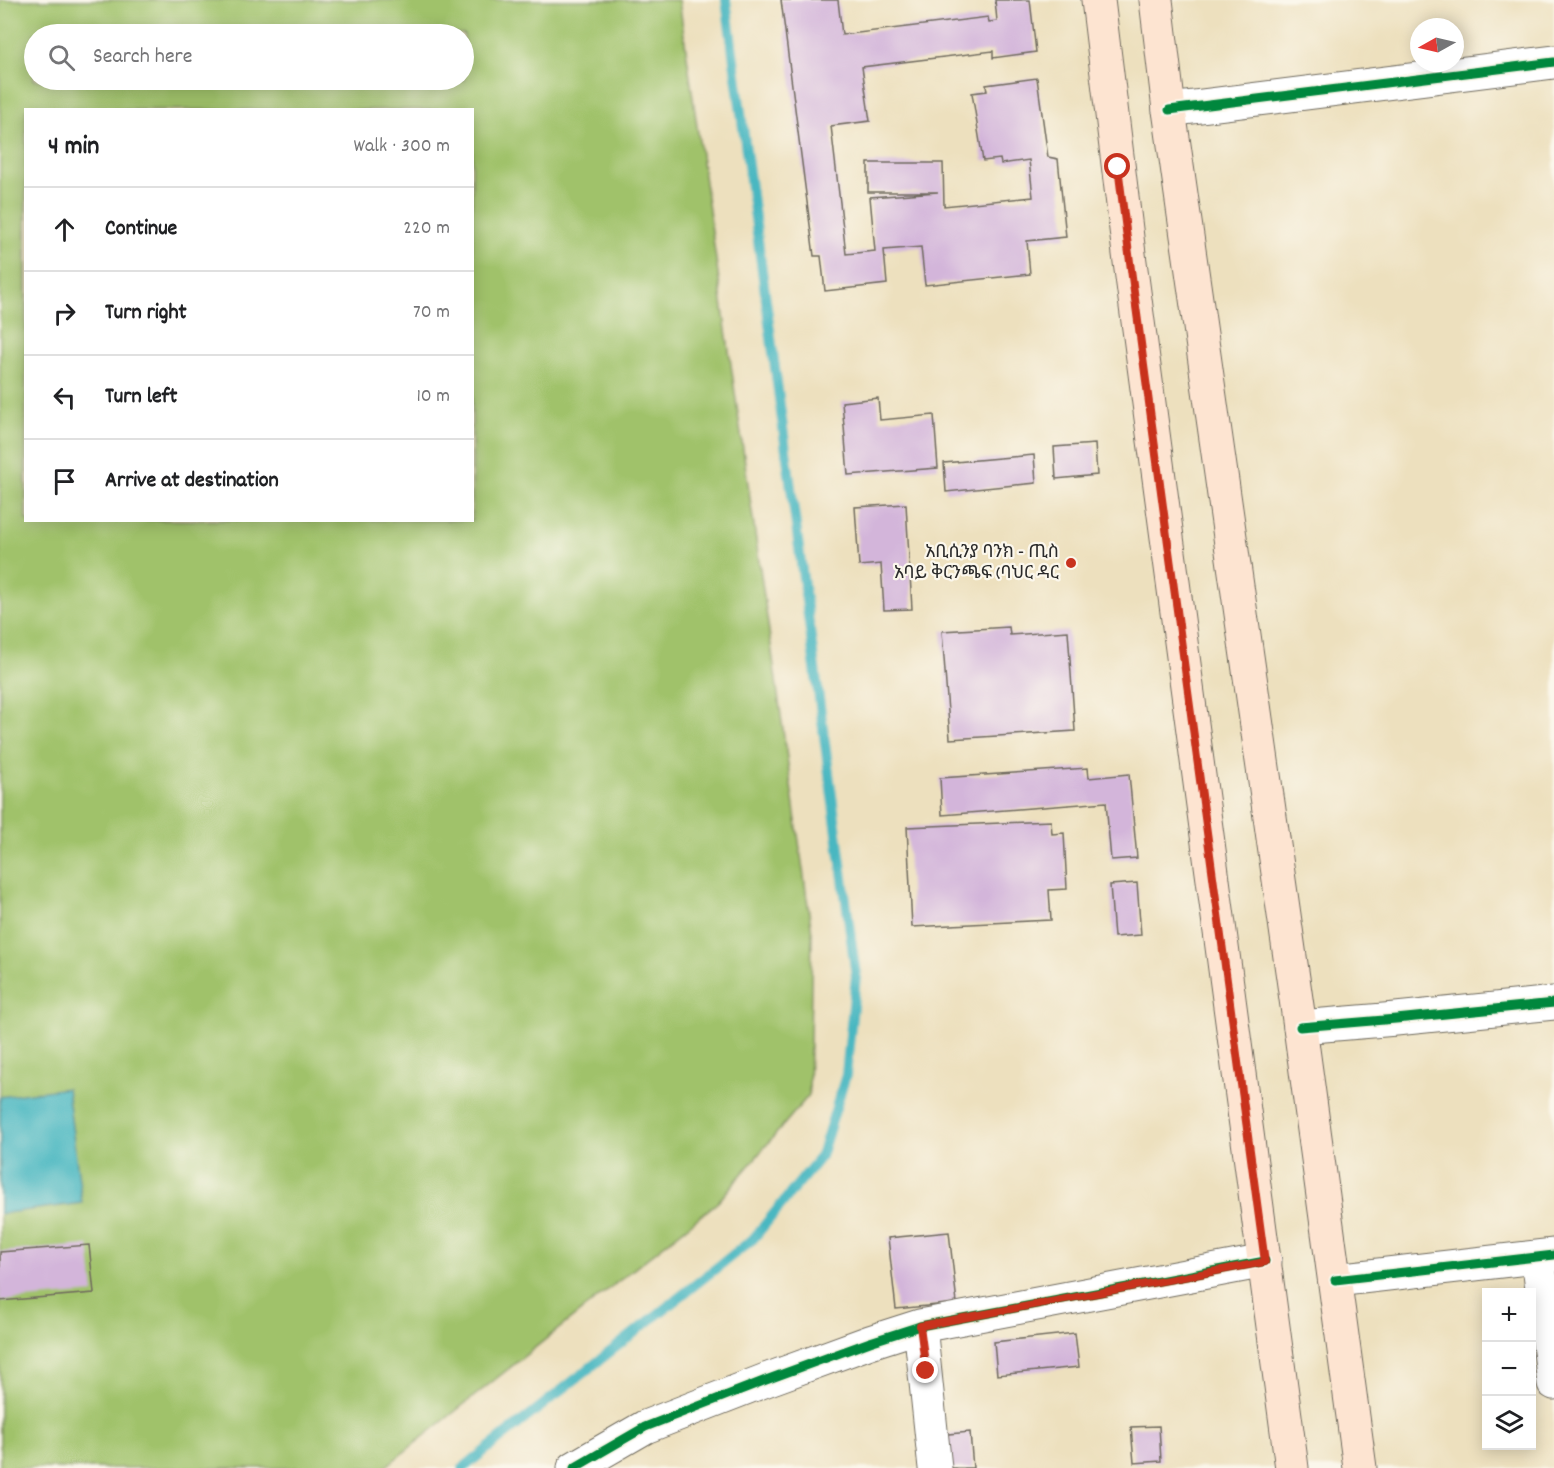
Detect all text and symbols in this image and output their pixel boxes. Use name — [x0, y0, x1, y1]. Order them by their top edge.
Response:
north arrow — [1410, 18, 1464, 72]
search box — [24, 24, 474, 90]
icon: search — [45, 41, 78, 74]
text: Search here — [93, 42, 192, 73]
text: 4 min — [48, 129, 99, 166]
text: Walk · 300 m — [353, 133, 450, 161]
route start — [1104, 153, 1130, 179]
icon: ahead — [48, 213, 81, 246]
text: Continue — [105, 214, 177, 245]
text: 220 m — [403, 215, 450, 243]
icon: right — [48, 297, 81, 330]
text: Turn right — [105, 298, 187, 329]
text: 70 m — [413, 299, 450, 327]
icon: left — [48, 381, 81, 414]
text: Turn left — [105, 382, 177, 413]
text: 10 m — [416, 383, 450, 411]
icon: arrive — [48, 465, 81, 498]
text: Arrive at destination — [105, 466, 279, 497]
place label: አቢሲንያ ባንክ - ጢስ አባይ ቅርንጫፍ (ባህር ዳር — [894, 541, 1059, 587]
marker: አቢሲንያ ባንክ - ጢስ አባይ ቅርንጫፍ (ባህር ዳር — [1064, 556, 1078, 570]
map controls — [1482, 1288, 1536, 1450]
button: + — [1482, 1288, 1536, 1342]
button: − — [1482, 1342, 1536, 1396]
route end — [912, 1357, 938, 1383]
button: layers — [1482, 1396, 1536, 1450]

